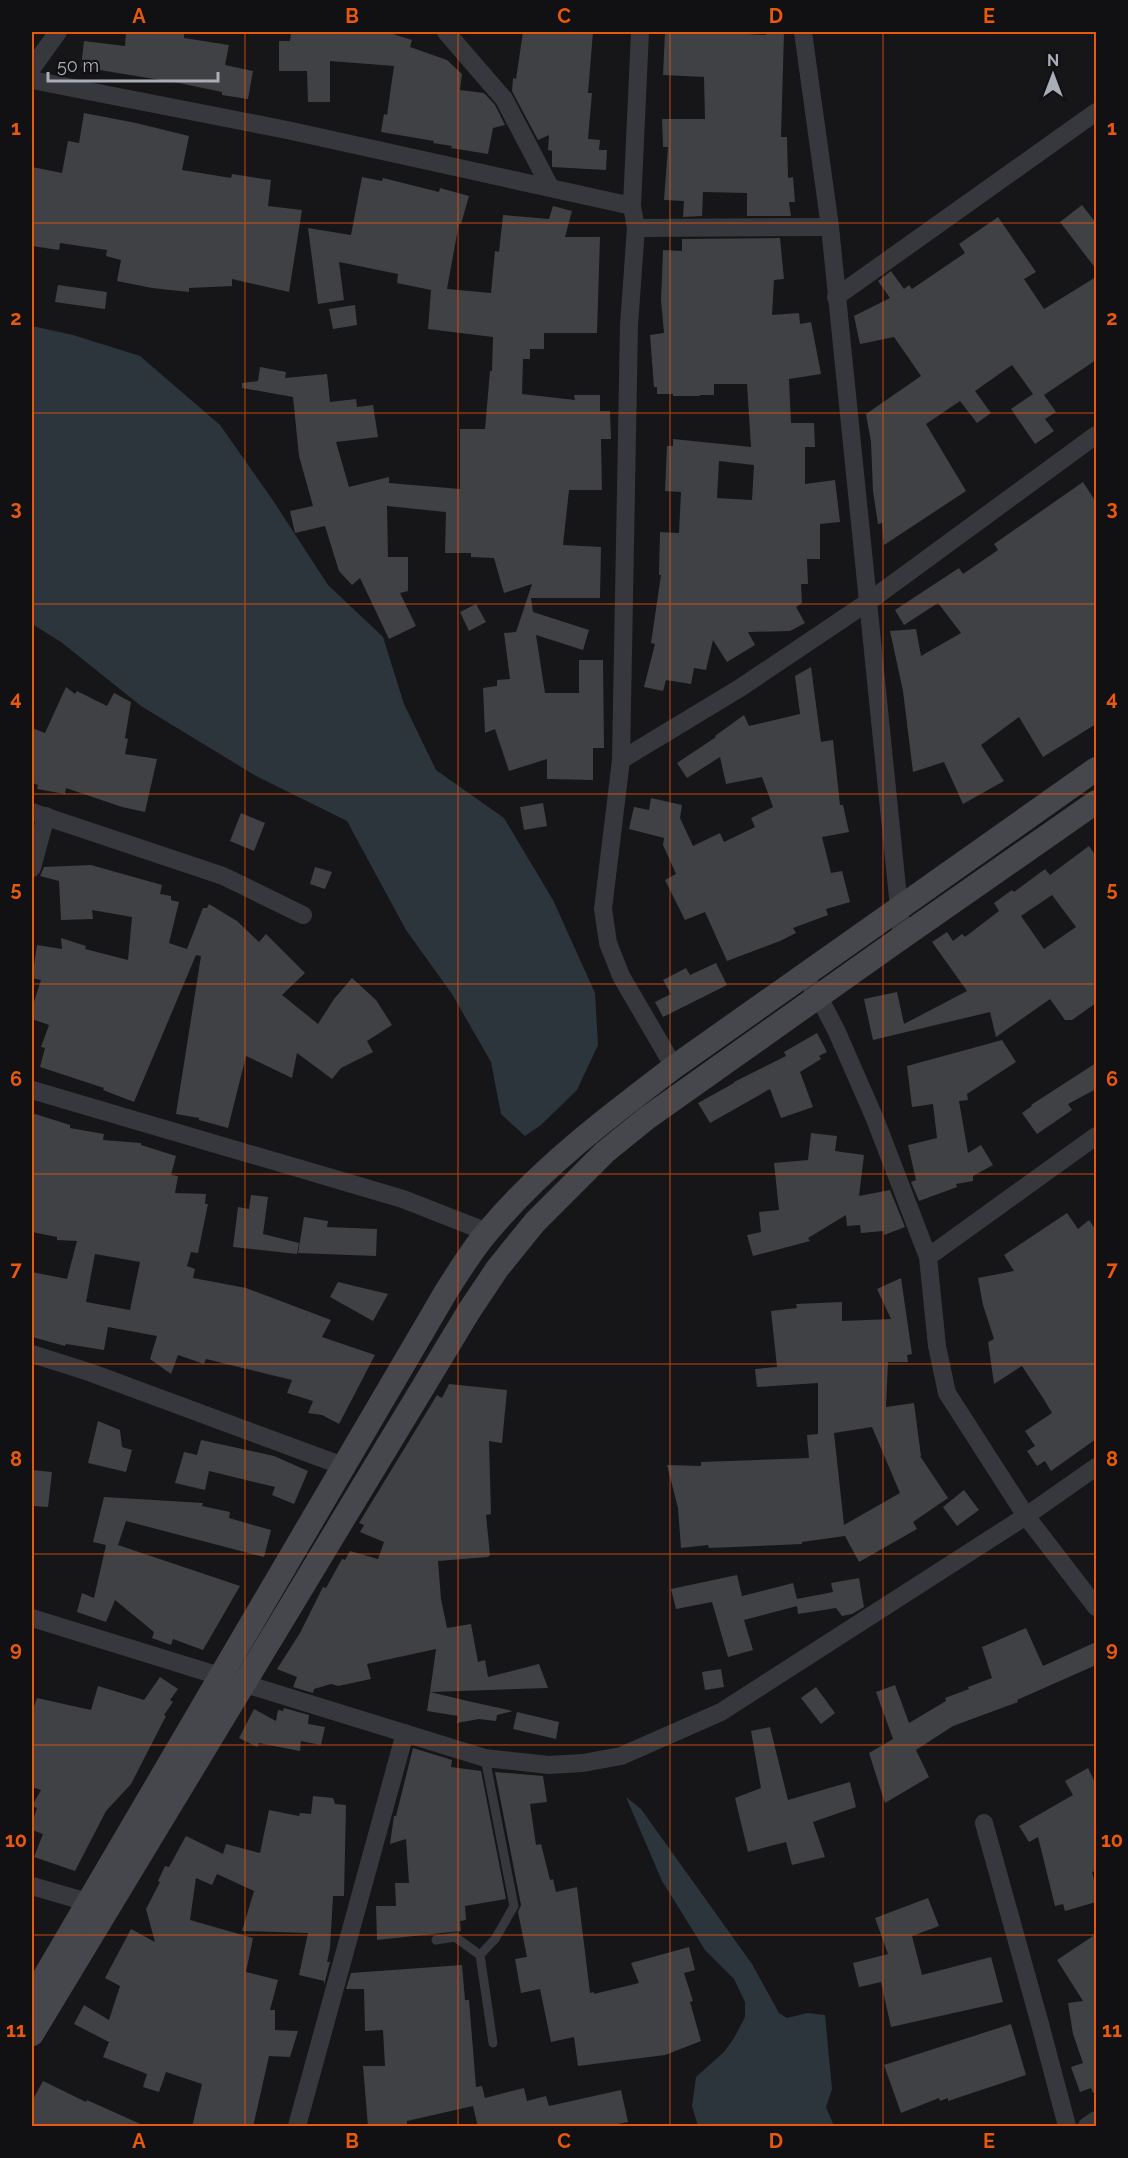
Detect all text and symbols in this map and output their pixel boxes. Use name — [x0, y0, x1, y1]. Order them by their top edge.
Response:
text: A — [132, 4, 146, 28]
text: B — [345, 4, 359, 28]
text: C — [557, 4, 571, 28]
text: D — [769, 4, 783, 28]
text: E — [983, 4, 995, 28]
scale bar — [48, 45, 218, 83]
north arrow — [1023, 45, 1083, 105]
text: N — [1047, 51, 1059, 70]
text: 50 m — [57, 55, 99, 76]
text: 1 — [11, 116, 21, 140]
text: 1 — [1107, 116, 1117, 140]
text: 2 — [10, 306, 22, 330]
text: 2 — [1106, 306, 1118, 330]
text: 3 — [10, 496, 22, 520]
text: 3 — [1106, 496, 1118, 520]
text: 4 — [10, 686, 22, 710]
text: 4 — [1106, 686, 1118, 710]
text: 5 — [10, 877, 22, 901]
text: 5 — [1106, 877, 1118, 901]
text: 6 — [10, 1067, 22, 1091]
text: 6 — [1106, 1067, 1118, 1091]
text: 7 — [10, 1257, 22, 1281]
text: 7 — [1106, 1257, 1118, 1281]
text: 8 — [10, 1447, 22, 1471]
text: 8 — [1106, 1447, 1118, 1471]
text: 9 — [10, 1637, 22, 1661]
text: 9 — [1106, 1637, 1118, 1661]
text: 10 — [5, 1828, 27, 1852]
text: 10 — [1101, 1828, 1123, 1852]
text: 11 — [6, 2018, 26, 2042]
text: 11 — [1102, 2018, 1122, 2042]
text: A — [132, 2129, 146, 2153]
text: B — [345, 2129, 359, 2153]
text: C — [557, 2129, 571, 2153]
text: D — [769, 2129, 783, 2153]
text: E — [983, 2129, 995, 2153]

